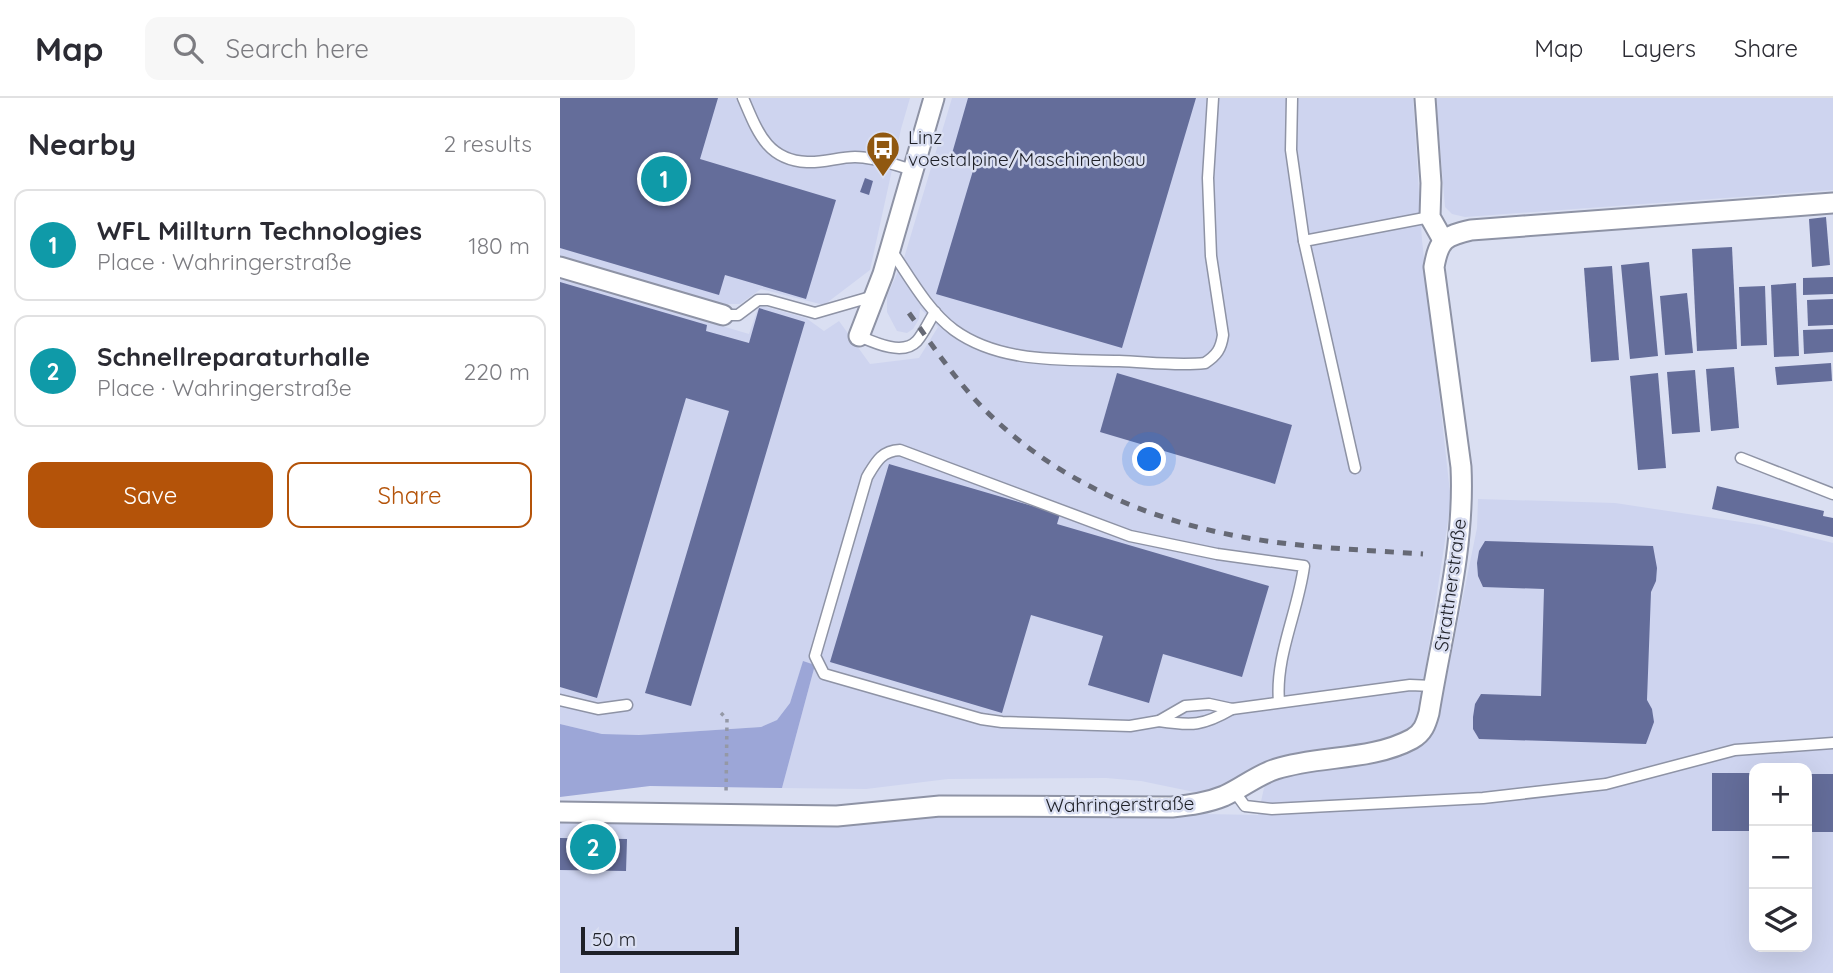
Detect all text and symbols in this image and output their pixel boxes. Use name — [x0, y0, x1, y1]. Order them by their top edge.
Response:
search box — [145, 17, 635, 80]
text: Map — [35, 28, 103, 69]
icon: search — [169, 29, 207, 67]
text: Search here — [225, 32, 369, 65]
text: Map — [1534, 33, 1583, 63]
text: Layers — [1621, 33, 1696, 63]
text: Share — [1734, 33, 1798, 63]
text: Nearby — [28, 125, 136, 163]
place label: Linz voestalpine/Maschinenbau — [908, 125, 1146, 171]
text: 2 results — [443, 129, 532, 158]
bus stop icon: Linz voestalpine/Maschinenbau — [864, 129, 902, 178]
pin: 1 — [641, 153, 687, 205]
text: WFL Millturn Technologies — [97, 214, 422, 247]
text: 1 — [49, 231, 57, 260]
text: 180 m — [468, 231, 530, 260]
text: Place · Wahringerstraße — [97, 247, 352, 276]
text: Schnellreparaturhalle — [97, 340, 370, 373]
text: 2 — [46, 357, 60, 386]
text: 220 m — [464, 357, 530, 386]
text: Place · Wahringerstraße — [97, 373, 352, 402]
your location — [1132, 442, 1166, 476]
button: Save — [28, 462, 273, 528]
button: Share — [287, 462, 532, 528]
street label: Strattnerstraße — [1429, 517, 1471, 653]
map controls — [1749, 763, 1812, 952]
button: + — [1749, 763, 1812, 826]
street label: Wahringerstraße — [1046, 791, 1194, 817]
pin: 2 — [570, 821, 616, 873]
button: − — [1749, 826, 1812, 889]
button: layers — [1749, 889, 1812, 952]
scale bar — [581, 924, 738, 956]
text: 50 m — [592, 927, 636, 951]

